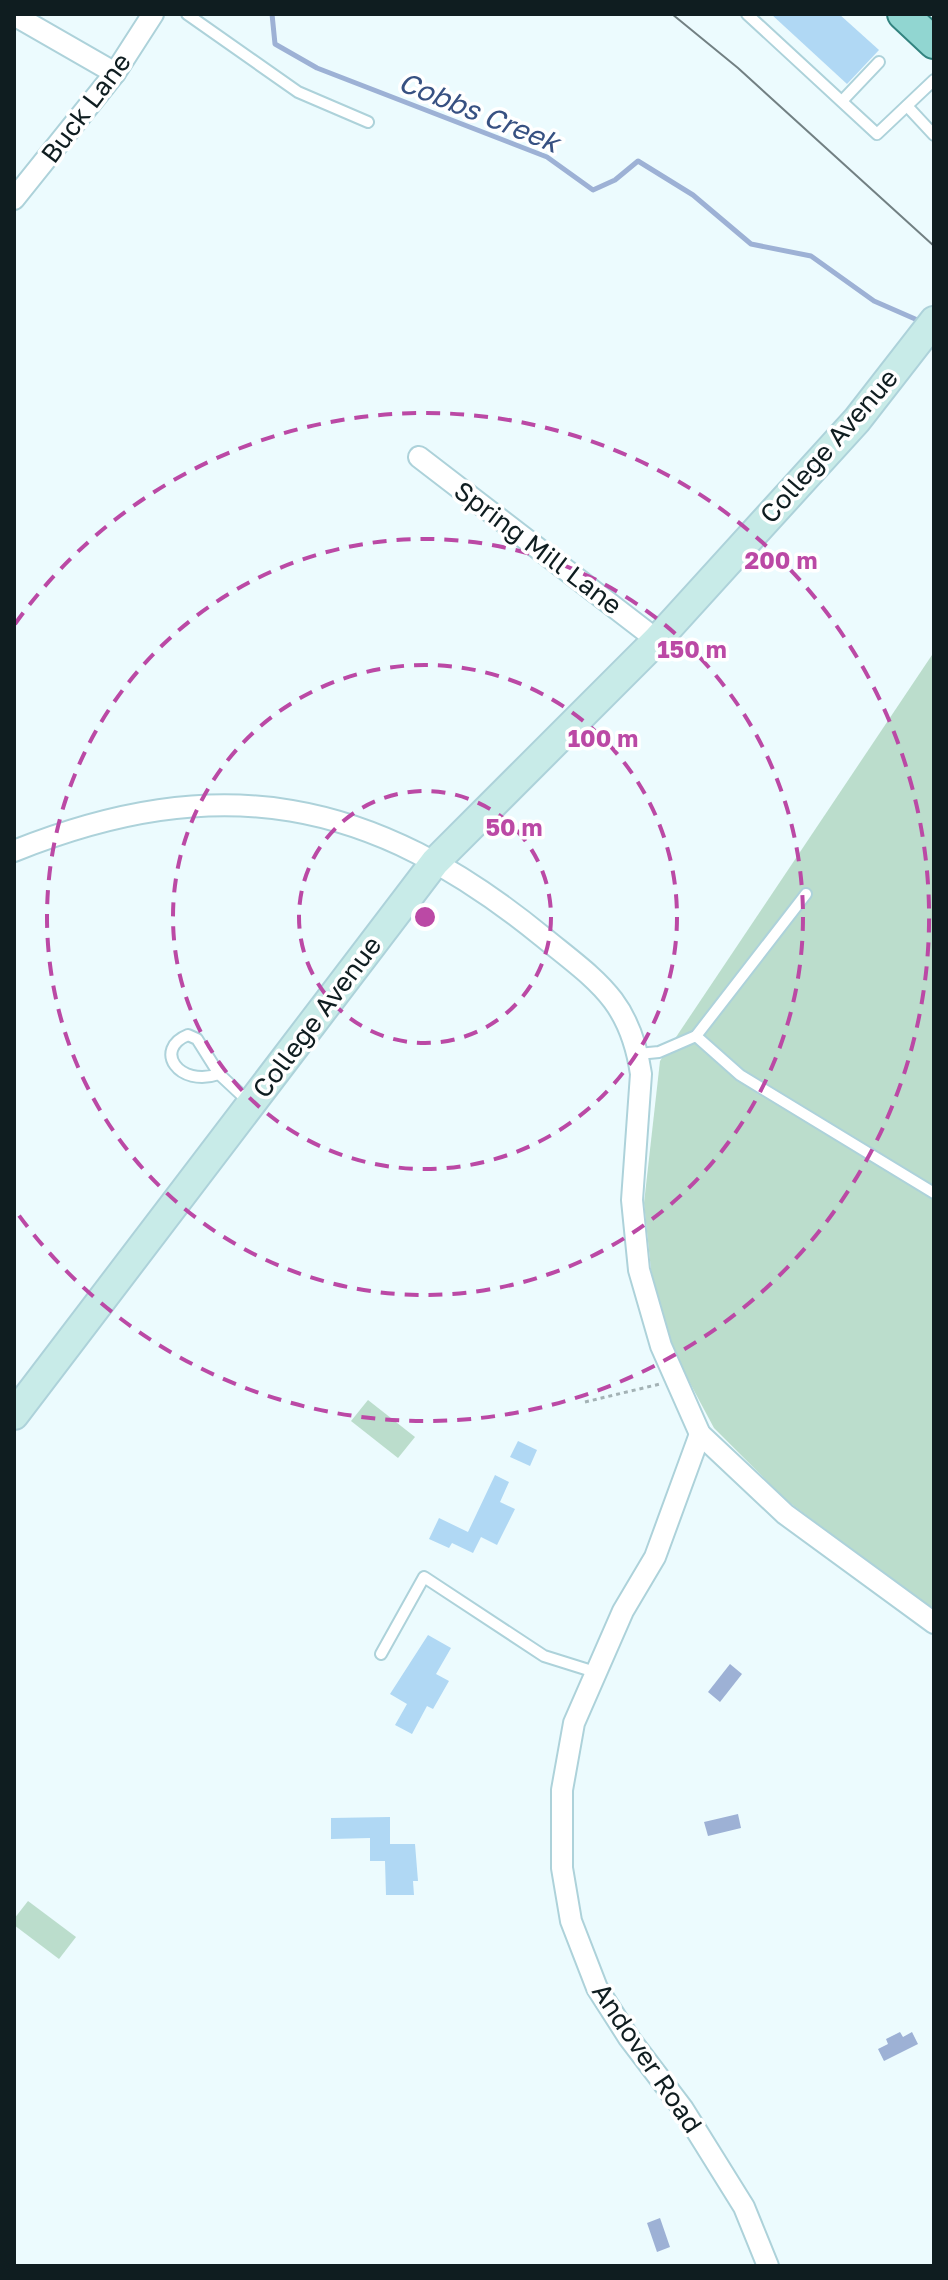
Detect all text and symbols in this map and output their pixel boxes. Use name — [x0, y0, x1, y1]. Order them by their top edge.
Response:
street label: Buck Lane — [34, 47, 137, 169]
water label: Cobbs Creek — [394, 64, 567, 160]
street label: College Avenue — [753, 362, 904, 529]
street label: Spring Mill Lane — [448, 475, 628, 621]
text: 200 m — [745, 545, 817, 574]
text: 150 m — [657, 634, 727, 663]
text: 100 m — [568, 723, 638, 752]
text: 50 m — [485, 812, 543, 841]
centre of rings — [411, 903, 439, 931]
street label: College Avenue — [246, 930, 387, 1104]
street label: Andover Road — [586, 1977, 709, 2138]

